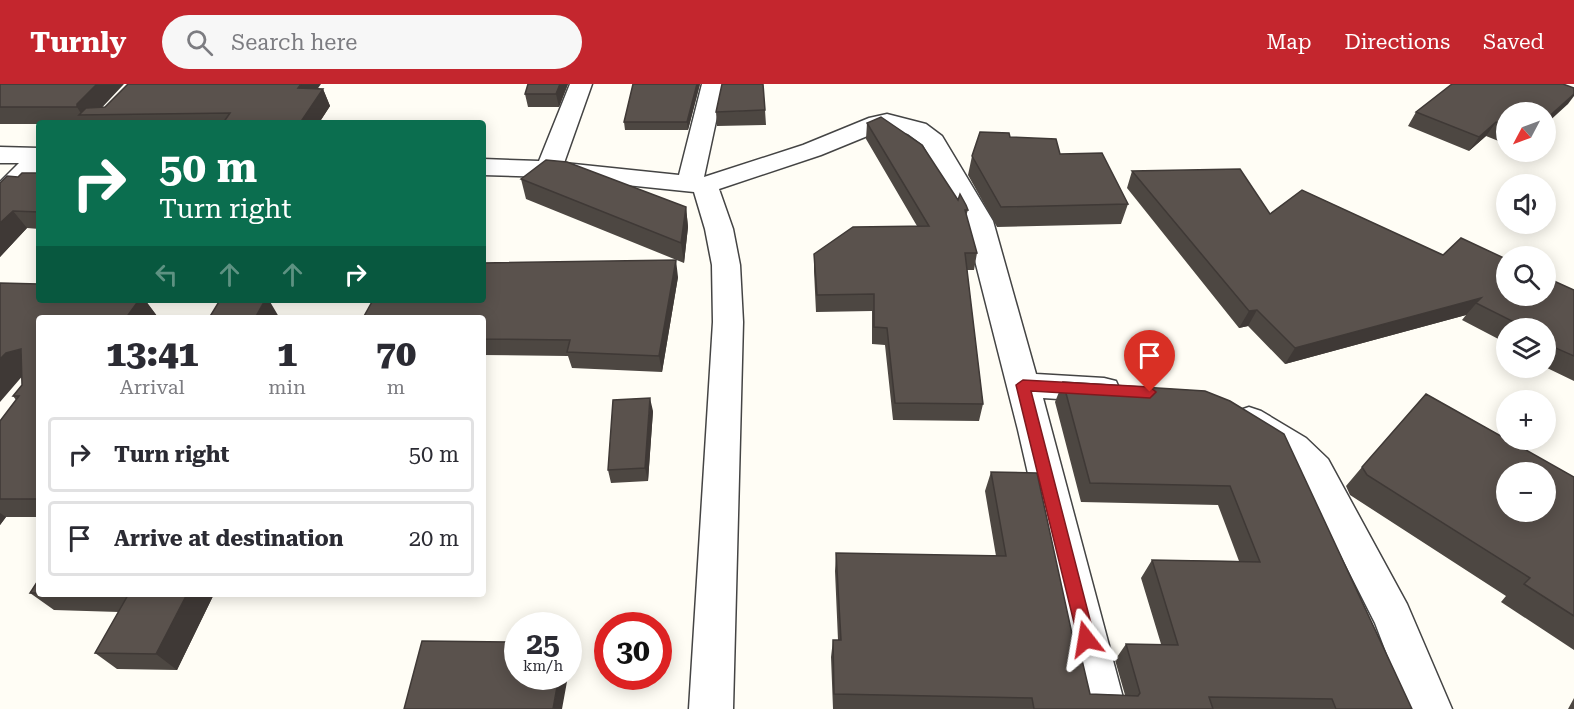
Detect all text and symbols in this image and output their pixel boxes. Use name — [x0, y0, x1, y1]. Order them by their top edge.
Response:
search box — [162, 15, 582, 69]
text: Turnly — [30, 26, 126, 59]
icon: search — [183, 26, 216, 59]
text: Search here — [231, 30, 357, 55]
text: Map — [1267, 30, 1311, 54]
text: Directions — [1344, 30, 1450, 54]
text: Saved — [1483, 30, 1544, 54]
north arrow — [1496, 102, 1556, 162]
map controls — [1496, 102, 1556, 522]
text: 50 m — [159, 143, 257, 192]
icon: right — [60, 144, 138, 222]
button: sound — [1496, 174, 1556, 234]
text: Turn right — [159, 193, 292, 225]
button: search — [1496, 246, 1556, 306]
icon: left — [150, 258, 183, 291]
icon: ahead — [213, 258, 246, 291]
icon: ahead — [276, 258, 309, 291]
icon: right — [339, 258, 372, 291]
button: layers — [1496, 318, 1556, 378]
pin — [1124, 330, 1175, 392]
text: 13:41 — [106, 333, 198, 375]
text: 1 — [277, 333, 297, 375]
text: 70 — [376, 333, 416, 375]
icon: arrive — [1133, 339, 1166, 372]
text: Arrival — [120, 375, 185, 399]
text: min — [268, 375, 306, 399]
text: m — [387, 375, 405, 399]
button: + — [1496, 390, 1556, 450]
icon: right — [63, 438, 96, 471]
text: Turn right — [114, 442, 229, 467]
text: 50 m — [409, 442, 459, 467]
button: − — [1496, 462, 1556, 522]
icon: arrive — [63, 522, 96, 555]
text: Arrive at destination — [114, 526, 343, 551]
text: 20 m — [409, 526, 459, 551]
position arrow — [1054, 607, 1118, 671]
speed limit sign: 30 — [594, 612, 672, 690]
text: 25 — [526, 626, 560, 661]
text: km/h — [523, 657, 563, 675]

